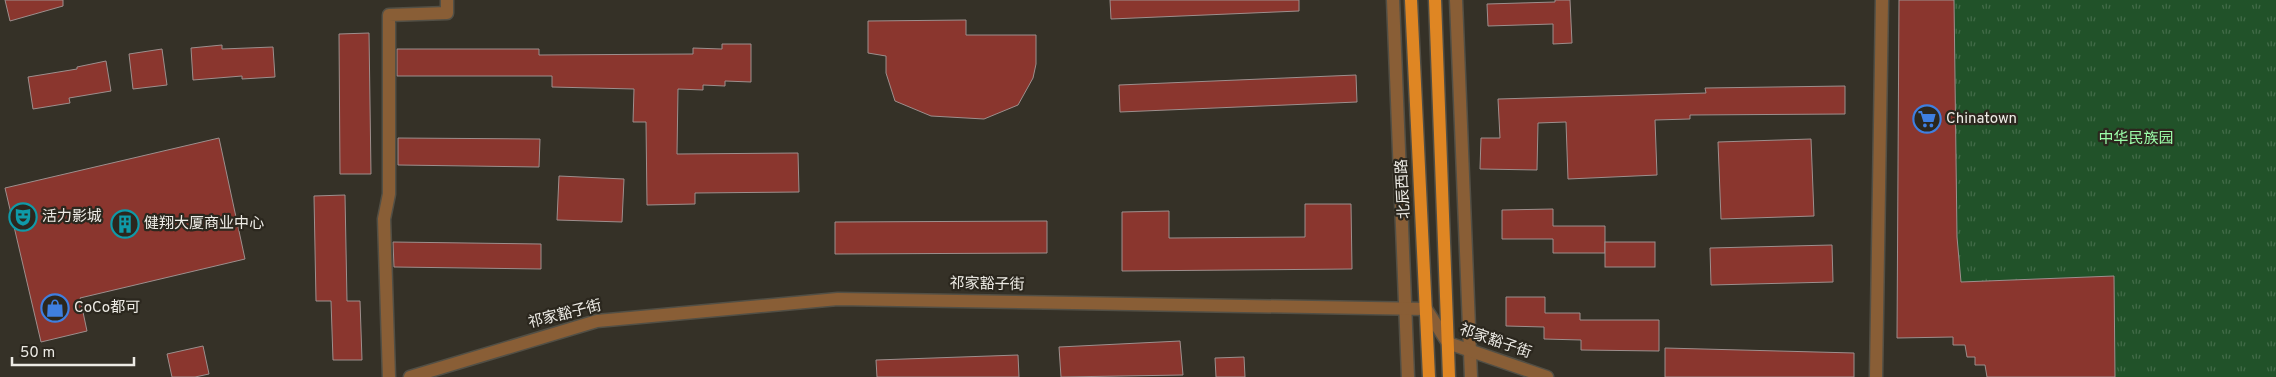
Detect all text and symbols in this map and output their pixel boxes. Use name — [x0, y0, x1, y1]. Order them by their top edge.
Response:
supermarket icon: Chinatown — [1912, 104, 1942, 134]
place label: Chinatown — [1946, 110, 2017, 129]
park label: 中华民族园 — [2098, 129, 2174, 149]
street label: 北辰西路 — [1392, 159, 1415, 220]
theatre icon: 活力影城 — [8, 202, 38, 232]
place label: 活力影城 — [42, 208, 102, 227]
building icon: 健翔大厦商业中心 — [110, 209, 140, 239]
place label: 健翔大厦商业中心 — [144, 215, 264, 234]
street label: 祁家豁子街 — [949, 275, 1025, 295]
shop icon: CoCo都可 — [40, 293, 70, 323]
street label: 祁家豁子街 — [526, 297, 604, 333]
place label: CoCo都可 — [74, 299, 140, 318]
street label: 祁家豁子街 — [1456, 321, 1534, 363]
scale bar — [12, 334, 135, 366]
text: 50 m — [20, 344, 55, 363]

